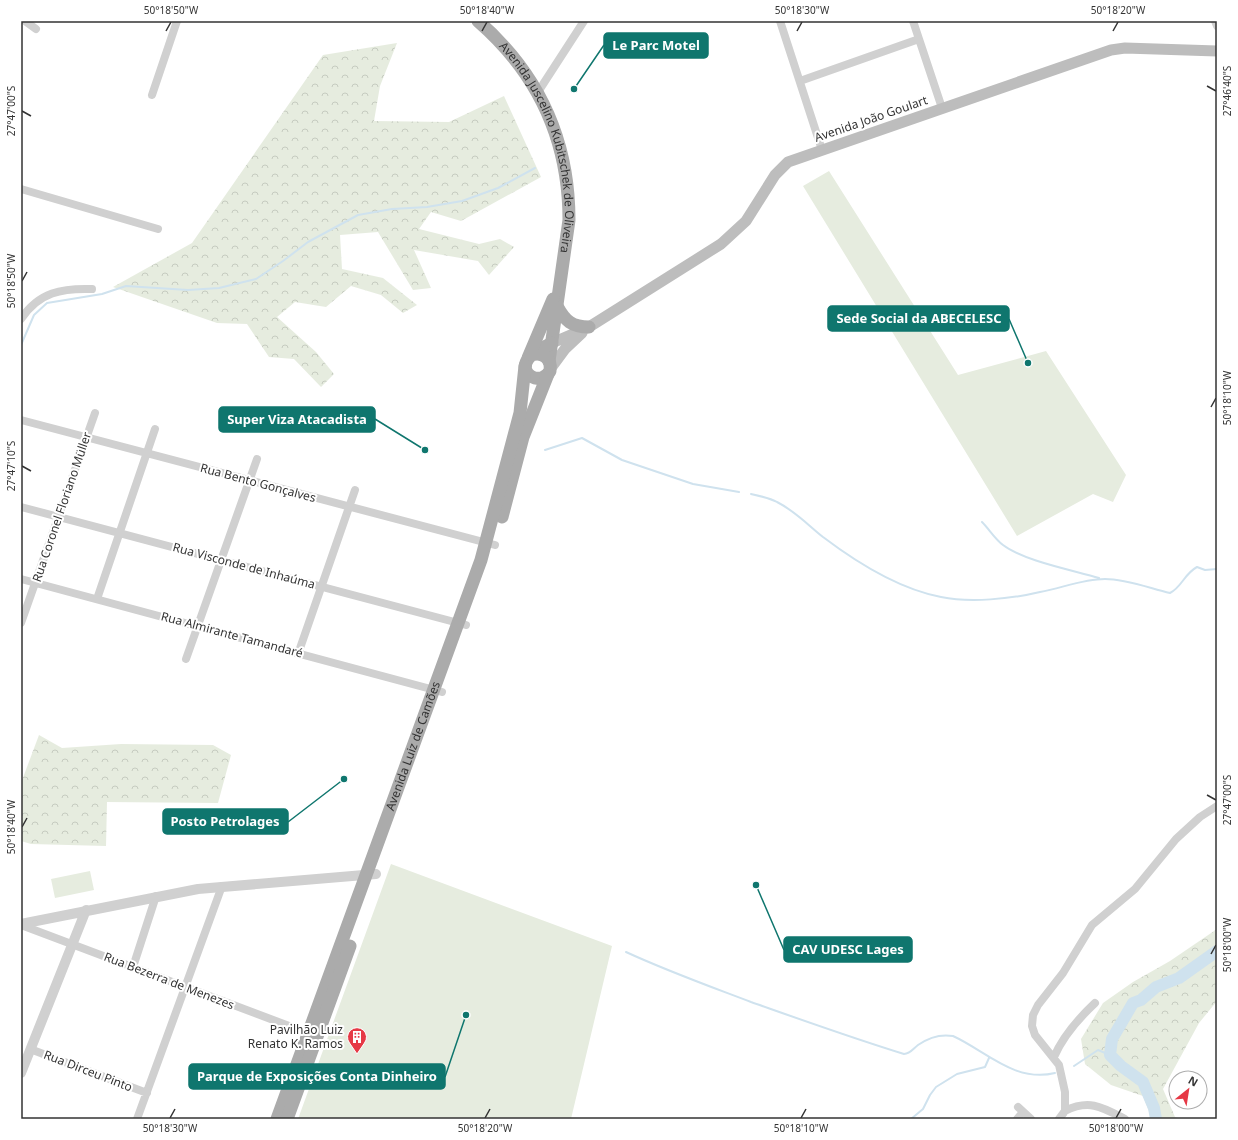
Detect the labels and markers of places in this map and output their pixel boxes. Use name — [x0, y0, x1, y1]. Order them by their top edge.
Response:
callout: Le Parc Motel — [604, 33, 708, 58]
callout: Sede Social da ABECELESC — [828, 306, 1009, 331]
callout: Super Viza Atacadista — [219, 407, 375, 432]
callout: Posto Petrolages — [163, 809, 288, 834]
callout: CAV UDESC Lages — [784, 937, 912, 962]
place label: Pavilhão Luiz Renato K. Ramos — [248, 1021, 343, 1052]
building icon: Pavilhão Luiz Renato K. Ramos — [346, 1026, 368, 1054]
callout: Parque de Exposições Conta Dinheiro — [189, 1064, 445, 1089]

